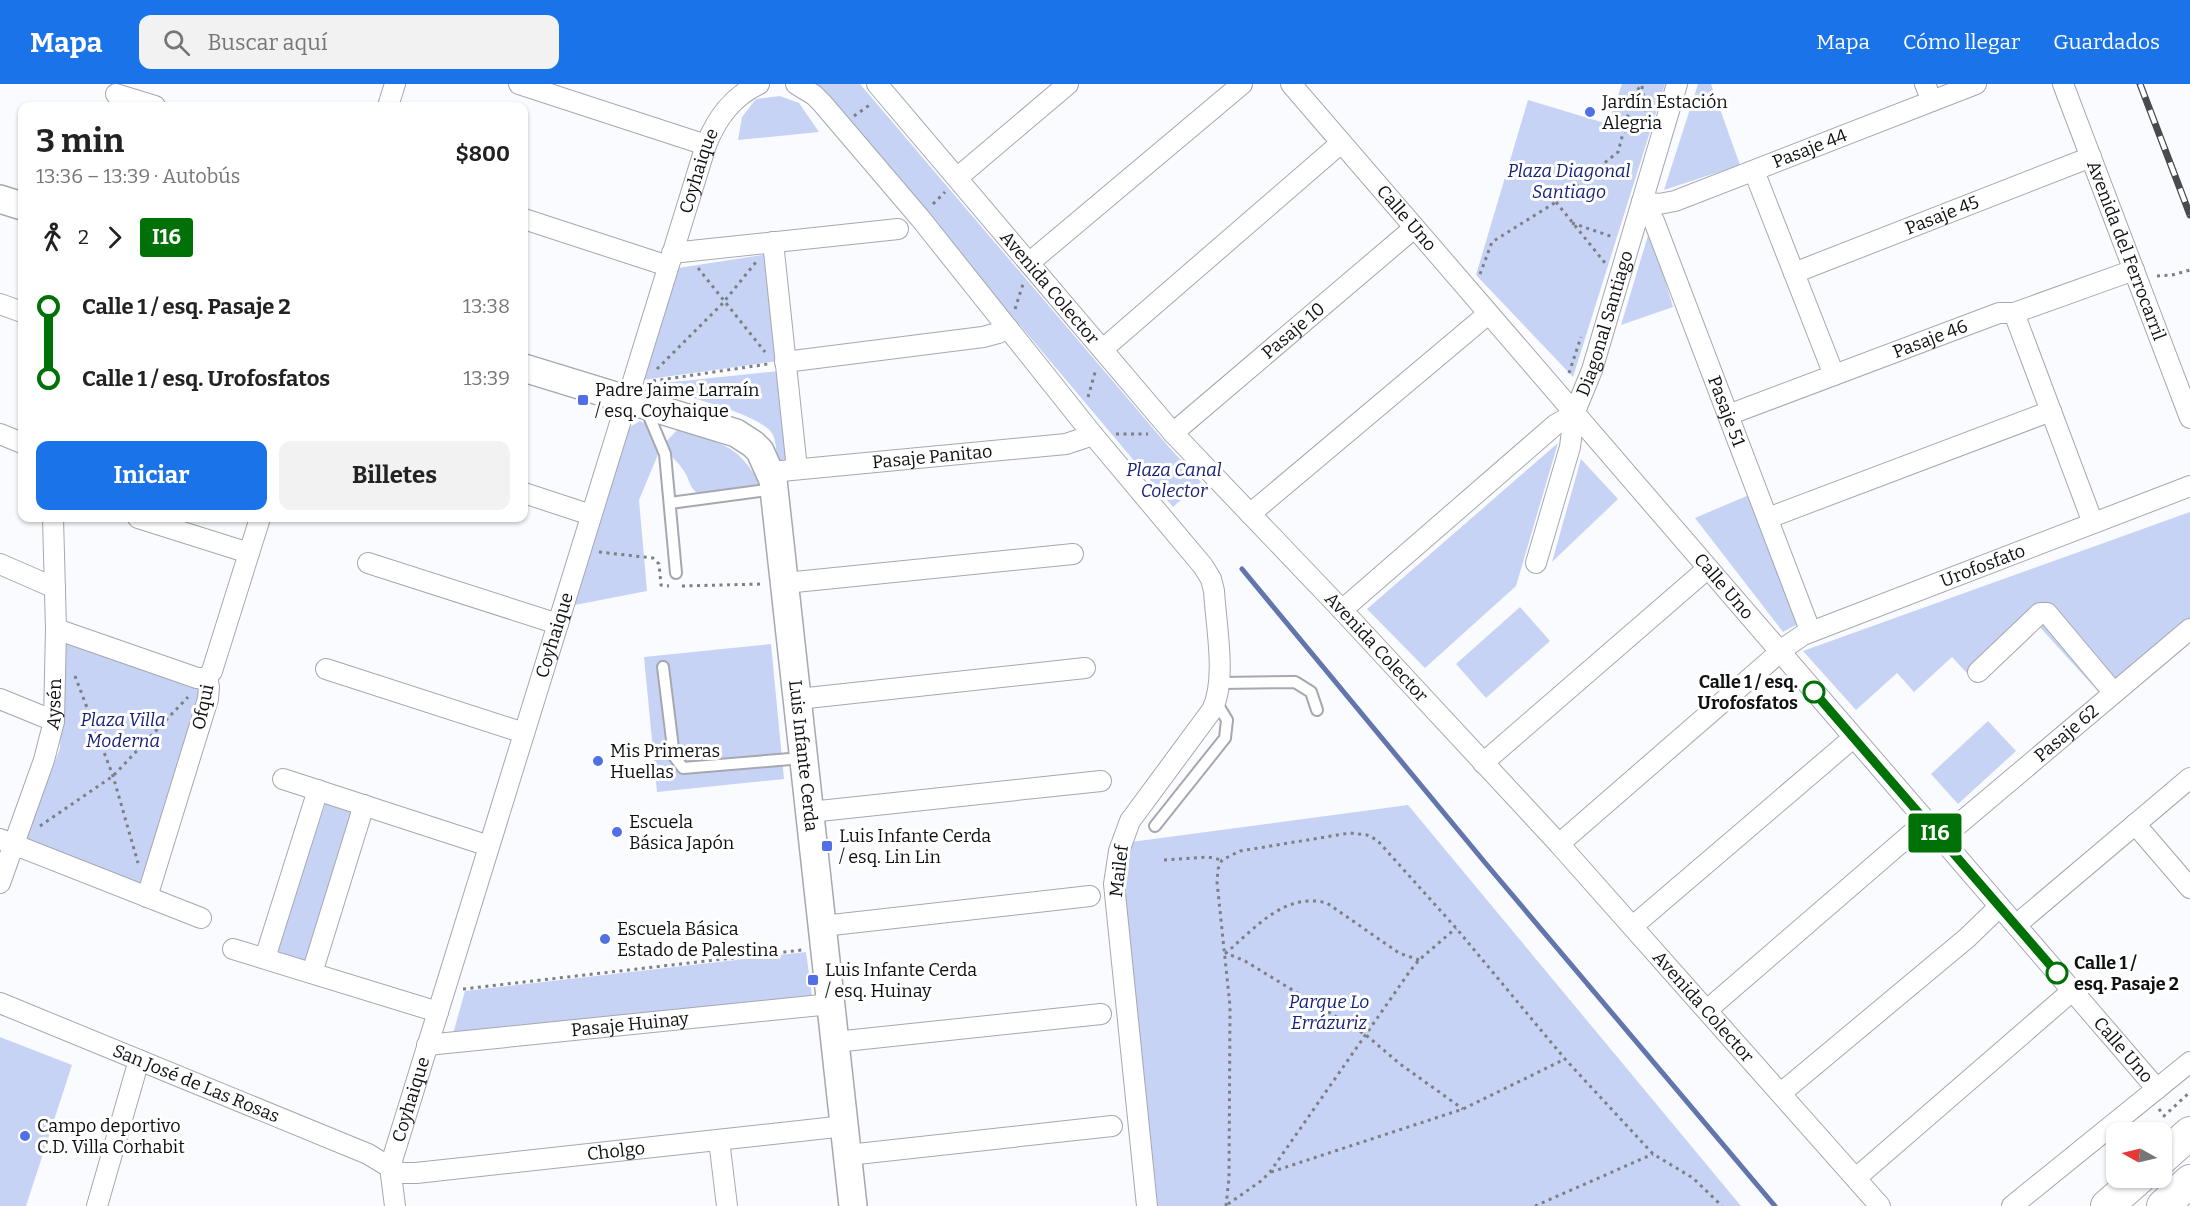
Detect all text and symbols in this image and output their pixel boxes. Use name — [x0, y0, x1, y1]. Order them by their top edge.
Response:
search box — [139, 15, 559, 69]
text: Mapa — [30, 26, 103, 59]
icon: search — [160, 26, 193, 59]
text: Buscar aquí — [208, 29, 327, 56]
text: Mapa — [1816, 29, 1870, 55]
text: Cómo llegar — [1903, 29, 2020, 55]
text: Guardados — [2053, 29, 2160, 55]
place label: Jardín Estación Alegria — [1601, 91, 1728, 134]
marker: Jardín Estación Alegria — [1583, 105, 1597, 119]
text: 3 min — [36, 121, 124, 161]
street label: Coyhaique — [674, 124, 723, 216]
street label: Pasaje 44 — [1769, 124, 1851, 173]
text: $800 — [455, 140, 510, 167]
street label: Avenida del Ferrocarril — [2082, 157, 2170, 343]
park label: Plaza Diagonal Santiago — [1508, 160, 1631, 203]
text: 13:36 – 13:39 · Autobús — [36, 164, 240, 188]
street label: Calle Uno — [1372, 181, 1441, 256]
street label: Pasaje 45 — [1902, 191, 1982, 239]
icon: walk — [36, 221, 69, 254]
icon: forward — [98, 221, 131, 254]
text: I16 — [152, 224, 181, 250]
text: 2 — [78, 225, 89, 249]
street label: Avenida Colector — [995, 226, 1104, 349]
street label: Diagonal Santiago — [1571, 248, 1638, 399]
text: Calle 1 / esq. Pasaje 2 — [82, 293, 291, 320]
text: 13:38 — [463, 294, 510, 318]
street label: Pasaje 10 — [1257, 298, 1329, 364]
street label: Pasaje 46 — [1890, 315, 1971, 363]
text: Calle 1 / esq. Urofosfatos — [82, 365, 330, 392]
text: 13:39 — [463, 366, 510, 390]
street label: Pasaje 51 — [1703, 373, 1750, 450]
place label: Padre Jaime Larraín / esq. Coyhaique — [595, 379, 760, 422]
marker: Padre Jaime Larraín / esq. Coyhaique — [576, 393, 590, 407]
street label: Pasaje Panitao — [871, 440, 993, 473]
button: Iniciar — [36, 441, 267, 510]
button: Billetes — [279, 441, 510, 510]
park label: Plaza Canal Colector — [1126, 459, 1222, 502]
street label: Urofosfato — [1937, 540, 2028, 592]
street label: Calle Uno — [1689, 549, 1758, 624]
street label: Avenida Colector — [1320, 588, 1433, 707]
street label: Coyhaique — [531, 590, 578, 681]
place label: Calle 1 / esq. Urofosfatos — [1698, 671, 1798, 714]
street label: Aysén — [41, 678, 66, 732]
street label: Luis Infante Cerda — [784, 679, 823, 833]
marker: Calle 1 / esq. Urofosfatos — [1803, 681, 1825, 703]
street label: Ofqui — [187, 682, 219, 732]
street label: Pasaje 62 — [2030, 700, 2103, 767]
park label: Plaza Villa Moderna — [81, 709, 165, 752]
place label: Mis Primeras Huellas — [610, 740, 720, 783]
marker: Mis Primeras Huellas — [591, 754, 605, 768]
place label: Escuela Básica Japón — [629, 811, 735, 854]
line badge: I16 — [1900, 814, 1970, 852]
text: I16 — [1920, 820, 1950, 846]
marker: Escuela Básica Japón — [610, 825, 624, 839]
place label: Luis Infante Cerda / esq. Lin Lin — [839, 825, 991, 868]
marker: Luis Infante Cerda / esq. Lin Lin — [820, 839, 834, 853]
street label: Mailef — [1105, 842, 1133, 898]
place label: Escuela Básica Estado de Palestina — [617, 918, 778, 961]
marker: Escuela Básica Estado de Palestina — [598, 932, 612, 946]
street label: Avenida Colector — [1648, 946, 1759, 1067]
place label: Calle 1 / esq. Pasaje 2 — [2074, 952, 2179, 995]
place label: Luis Infante Cerda / esq. Huinay — [825, 959, 977, 1002]
marker: Calle 1 / esq. Pasaje 2 — [2046, 962, 2068, 984]
marker: Luis Infante Cerda / esq. Huinay — [806, 973, 820, 987]
park label: Parque Lo Errázuriz — [1289, 991, 1369, 1034]
street label: Pasaje Huinay — [570, 1007, 690, 1041]
street label: Calle Uno — [2089, 1012, 2158, 1087]
street label: San José de Las Rosas — [109, 1039, 283, 1127]
street label: Coyhaique — [387, 1054, 434, 1145]
place label: Campo deportivo C.D. Villa Corhabit — [37, 1115, 185, 1158]
north arrow — [2106, 1122, 2172, 1188]
map controls — [2106, 1122, 2172, 1188]
marker: Campo deportivo C.D. Villa Corhabit — [18, 1129, 32, 1143]
street label: Cholgo — [586, 1137, 646, 1165]

